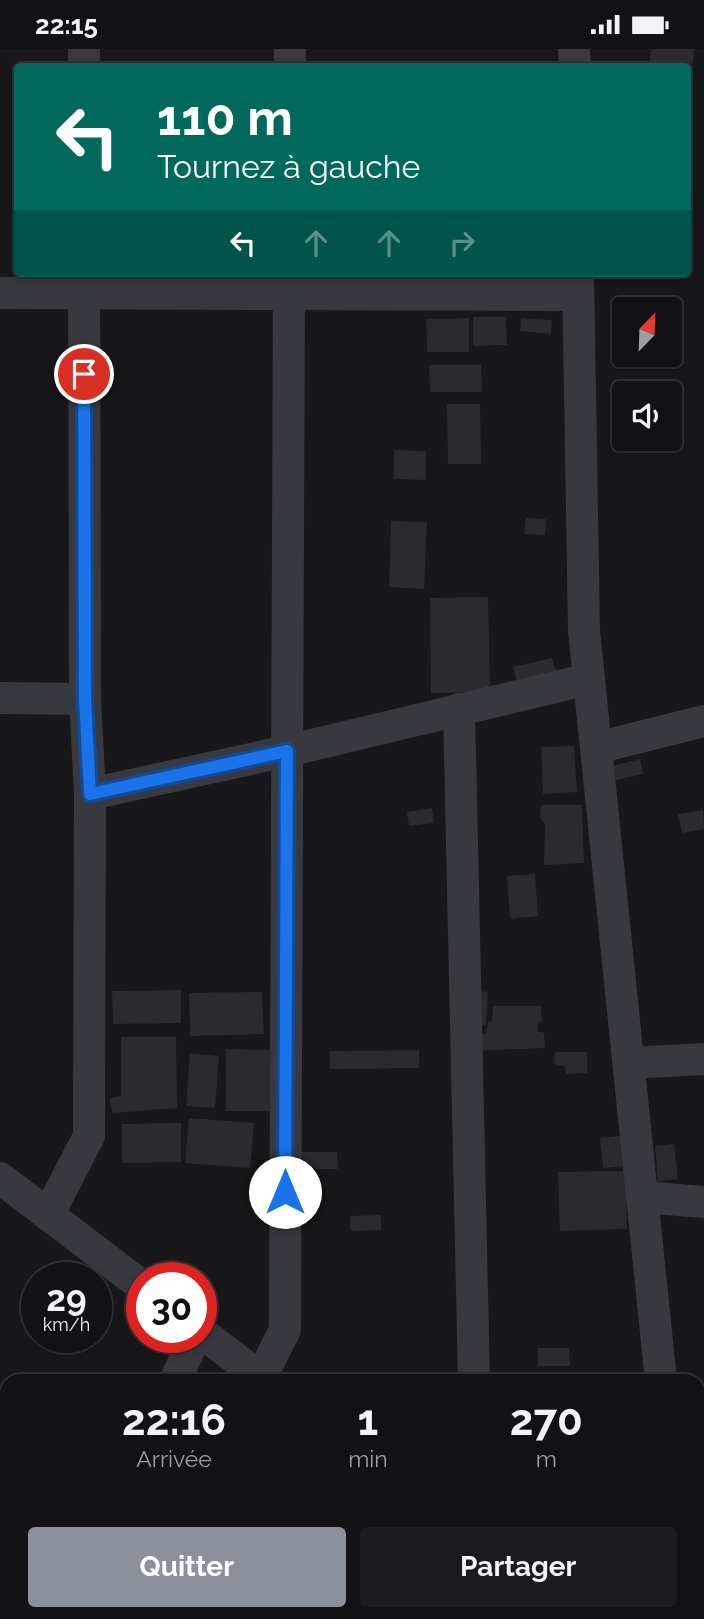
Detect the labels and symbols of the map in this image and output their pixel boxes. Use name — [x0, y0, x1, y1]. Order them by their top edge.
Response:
north arrow — [612, 297, 682, 367]
pin — [54, 344, 114, 404]
position arrow — [248, 1155, 322, 1229]
speed limit sign: 30 — [126, 1262, 217, 1353]

